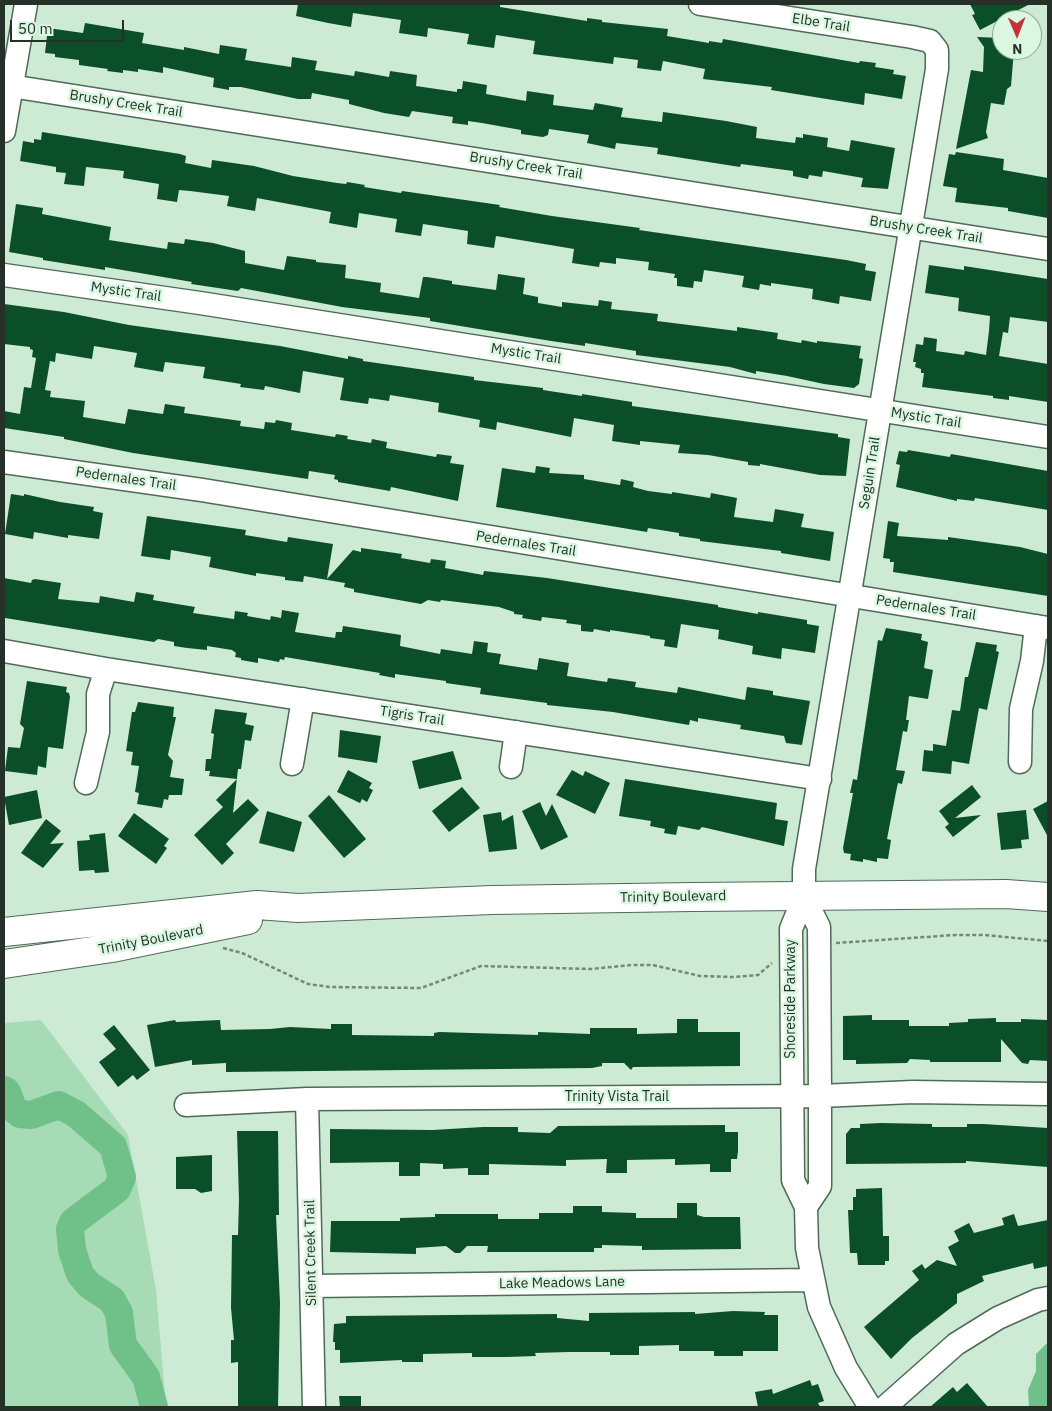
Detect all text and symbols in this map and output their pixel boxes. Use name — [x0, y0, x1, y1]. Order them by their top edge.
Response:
scale bar — [12, 10, 126, 42]
street label: Elbe Trail — [791, 10, 851, 36]
north arrow — [992, 10, 1042, 60]
text: 50 m — [18, 19, 53, 38]
text: N — [1012, 40, 1022, 58]
street label: Brushy Creek Trail — [68, 87, 184, 121]
street label: Brushy Creek Trail — [468, 149, 584, 183]
street label: Brushy Creek Trail — [868, 213, 984, 247]
street label: Mystic Trail — [90, 279, 162, 305]
street label: Mystic Trail — [490, 340, 562, 368]
street label: Mystic Trail — [890, 404, 962, 432]
street label: Seguin Trail — [856, 436, 884, 510]
street label: Pedernales Trail — [75, 464, 177, 494]
street label: Pedernales Trail — [475, 528, 577, 560]
street label: Pedernales Trail — [875, 592, 977, 624]
street label: Tigris Trail — [379, 703, 445, 729]
street label: Trinity Boulevard — [620, 888, 726, 906]
street label: Trinity Boulevard — [97, 922, 205, 958]
street label: Shoreside Parkway — [783, 939, 799, 1059]
street label: Trinity Vista Trail — [565, 1089, 669, 1105]
street label: Silent Creek Trail — [302, 1200, 320, 1306]
street label: Lake Meadows Lane — [499, 1274, 625, 1292]

